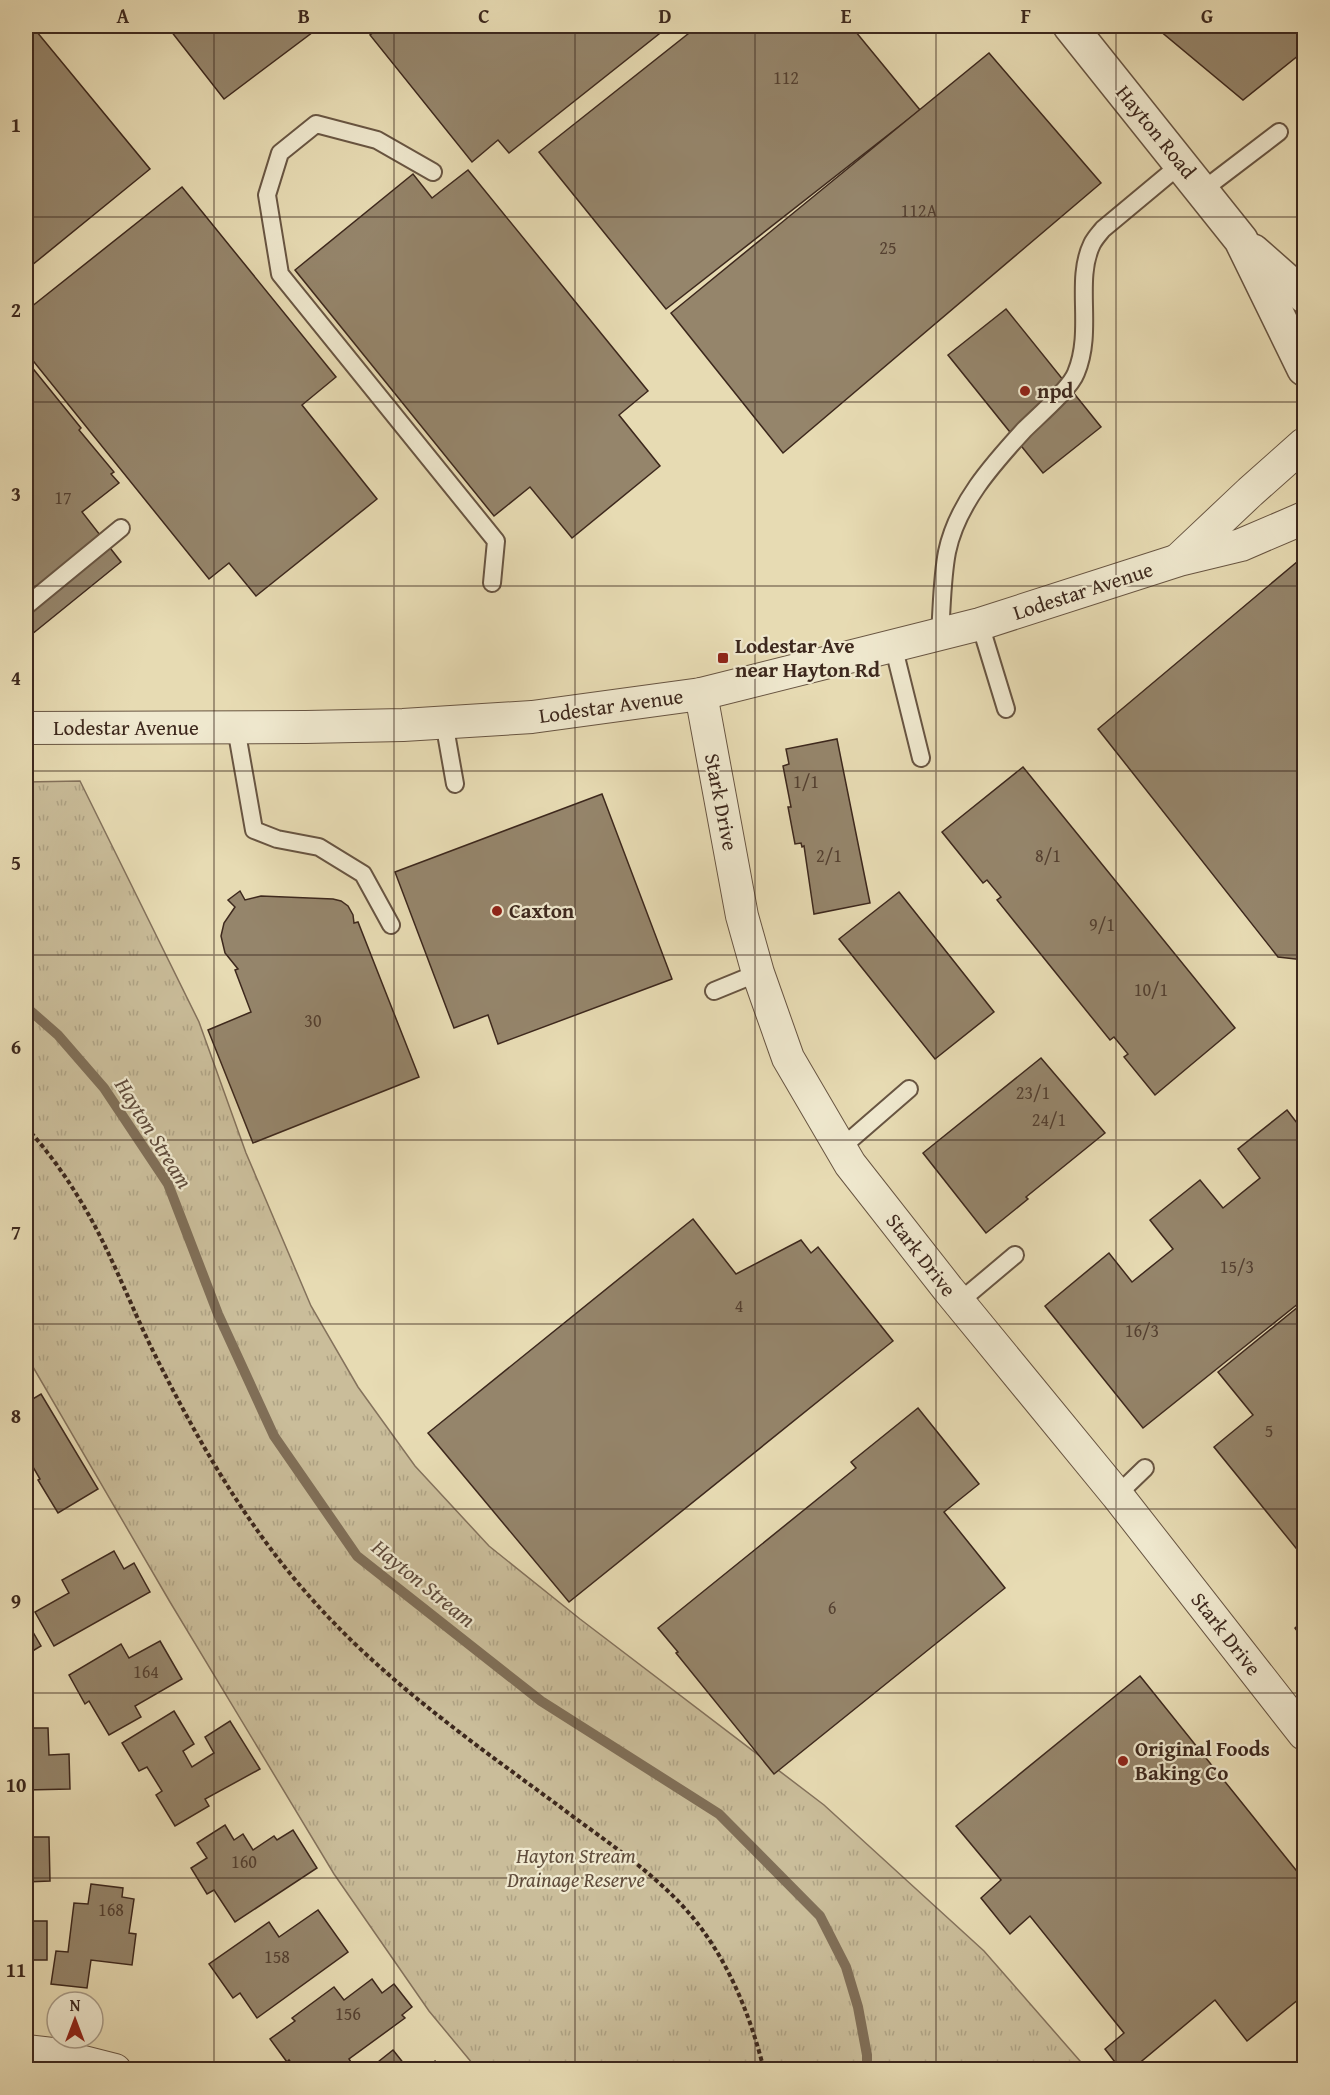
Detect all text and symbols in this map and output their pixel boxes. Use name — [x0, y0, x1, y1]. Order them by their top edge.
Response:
text: A — [117, 1, 130, 30]
text: B — [298, 1, 310, 30]
text: C — [478, 1, 490, 30]
text: D — [658, 1, 672, 30]
text: E — [841, 1, 852, 30]
text: F — [1021, 1, 1031, 30]
text: G — [1201, 1, 1213, 30]
house number: 112 — [773, 64, 799, 91]
street label: Hayton Road — [1109, 78, 1204, 186]
text: 1 — [11, 110, 21, 139]
house number: 112A — [901, 197, 938, 224]
house number: 25 — [879, 234, 897, 261]
text: 2 — [11, 295, 21, 324]
place label: npd — [1037, 375, 1073, 406]
marker: npd — [1018, 384, 1032, 398]
text: 3 — [11, 479, 21, 508]
house number: 17 — [54, 484, 72, 511]
street label: Lodestar Avenue — [1009, 553, 1157, 628]
place label: Lodestar Ave near Hayton Rd — [735, 630, 880, 685]
marker: Lodestar Ave near Hayton Rd — [716, 651, 730, 665]
text: 4 — [11, 663, 21, 692]
street label: Lodestar Avenue — [537, 680, 685, 731]
street label: Lodestar Avenue — [53, 712, 199, 743]
street label: Stark Drive — [697, 751, 746, 853]
house number: 1/1 — [793, 768, 819, 795]
house number: 2/1 — [816, 842, 842, 869]
house number: 8/1 — [1035, 842, 1061, 869]
text: 5 — [11, 848, 21, 877]
place label: Caxton — [509, 895, 575, 926]
marker: Caxton — [490, 904, 504, 918]
house number: 9/1 — [1089, 911, 1115, 938]
house number: 10/1 — [1134, 976, 1168, 1003]
house number: 30 — [304, 1007, 322, 1034]
text: 6 — [11, 1032, 21, 1061]
water label: Hayton Stream — [107, 1070, 201, 1195]
house number: 23/1 — [1016, 1079, 1050, 1106]
house number: 24/1 — [1032, 1106, 1066, 1133]
street label: Stark Drive — [879, 1206, 964, 1303]
text: 7 — [11, 1217, 21, 1246]
house number: 15/3 — [1220, 1253, 1254, 1280]
house number: 4 — [735, 1292, 743, 1319]
house number: 16/3 — [1125, 1317, 1159, 1344]
text: 8 — [11, 1401, 21, 1430]
house number: 5 — [1265, 1417, 1273, 1444]
water label: Hayton Stream — [364, 1530, 483, 1635]
street label: Stark Drive — [1184, 1585, 1269, 1682]
text: 9 — [11, 1586, 21, 1615]
house number: 6 — [828, 1594, 836, 1621]
house number: 164 — [133, 1658, 159, 1685]
place label: Original Foods Baking Co — [1135, 1733, 1270, 1788]
marker: Original Foods Baking Co — [1116, 1754, 1130, 1768]
text: 10 — [6, 1770, 26, 1799]
park label: Hayton Stream Drainage Reserve — [506, 1840, 645, 1895]
house number: 160 — [231, 1848, 257, 1875]
house number: 168 — [98, 1896, 124, 1923]
house number: 158 — [264, 1943, 290, 1970]
text: 11 — [6, 1955, 26, 1984]
north arrow — [45, 1990, 105, 2050]
text: N — [70, 1993, 81, 2017]
house number: 156 — [335, 2000, 361, 2027]

